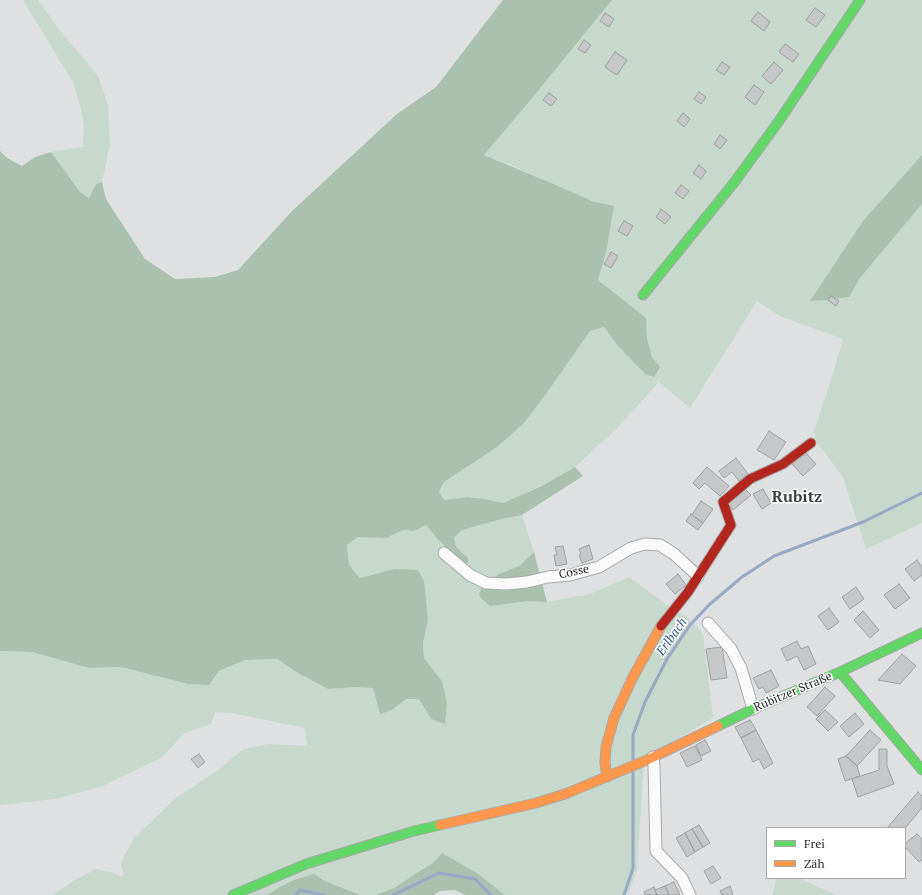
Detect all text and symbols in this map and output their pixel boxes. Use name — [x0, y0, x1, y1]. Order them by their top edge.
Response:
district label: Rubitz — [772, 487, 822, 507]
street label: Cosse — [558, 562, 590, 582]
water label: Erlbach — [653, 615, 691, 659]
street label: Rubitzer Straße — [752, 669, 834, 715]
legend — [766, 827, 906, 879]
text: Frei — [804, 836, 825, 851]
text: Zäh — [804, 856, 824, 871]

